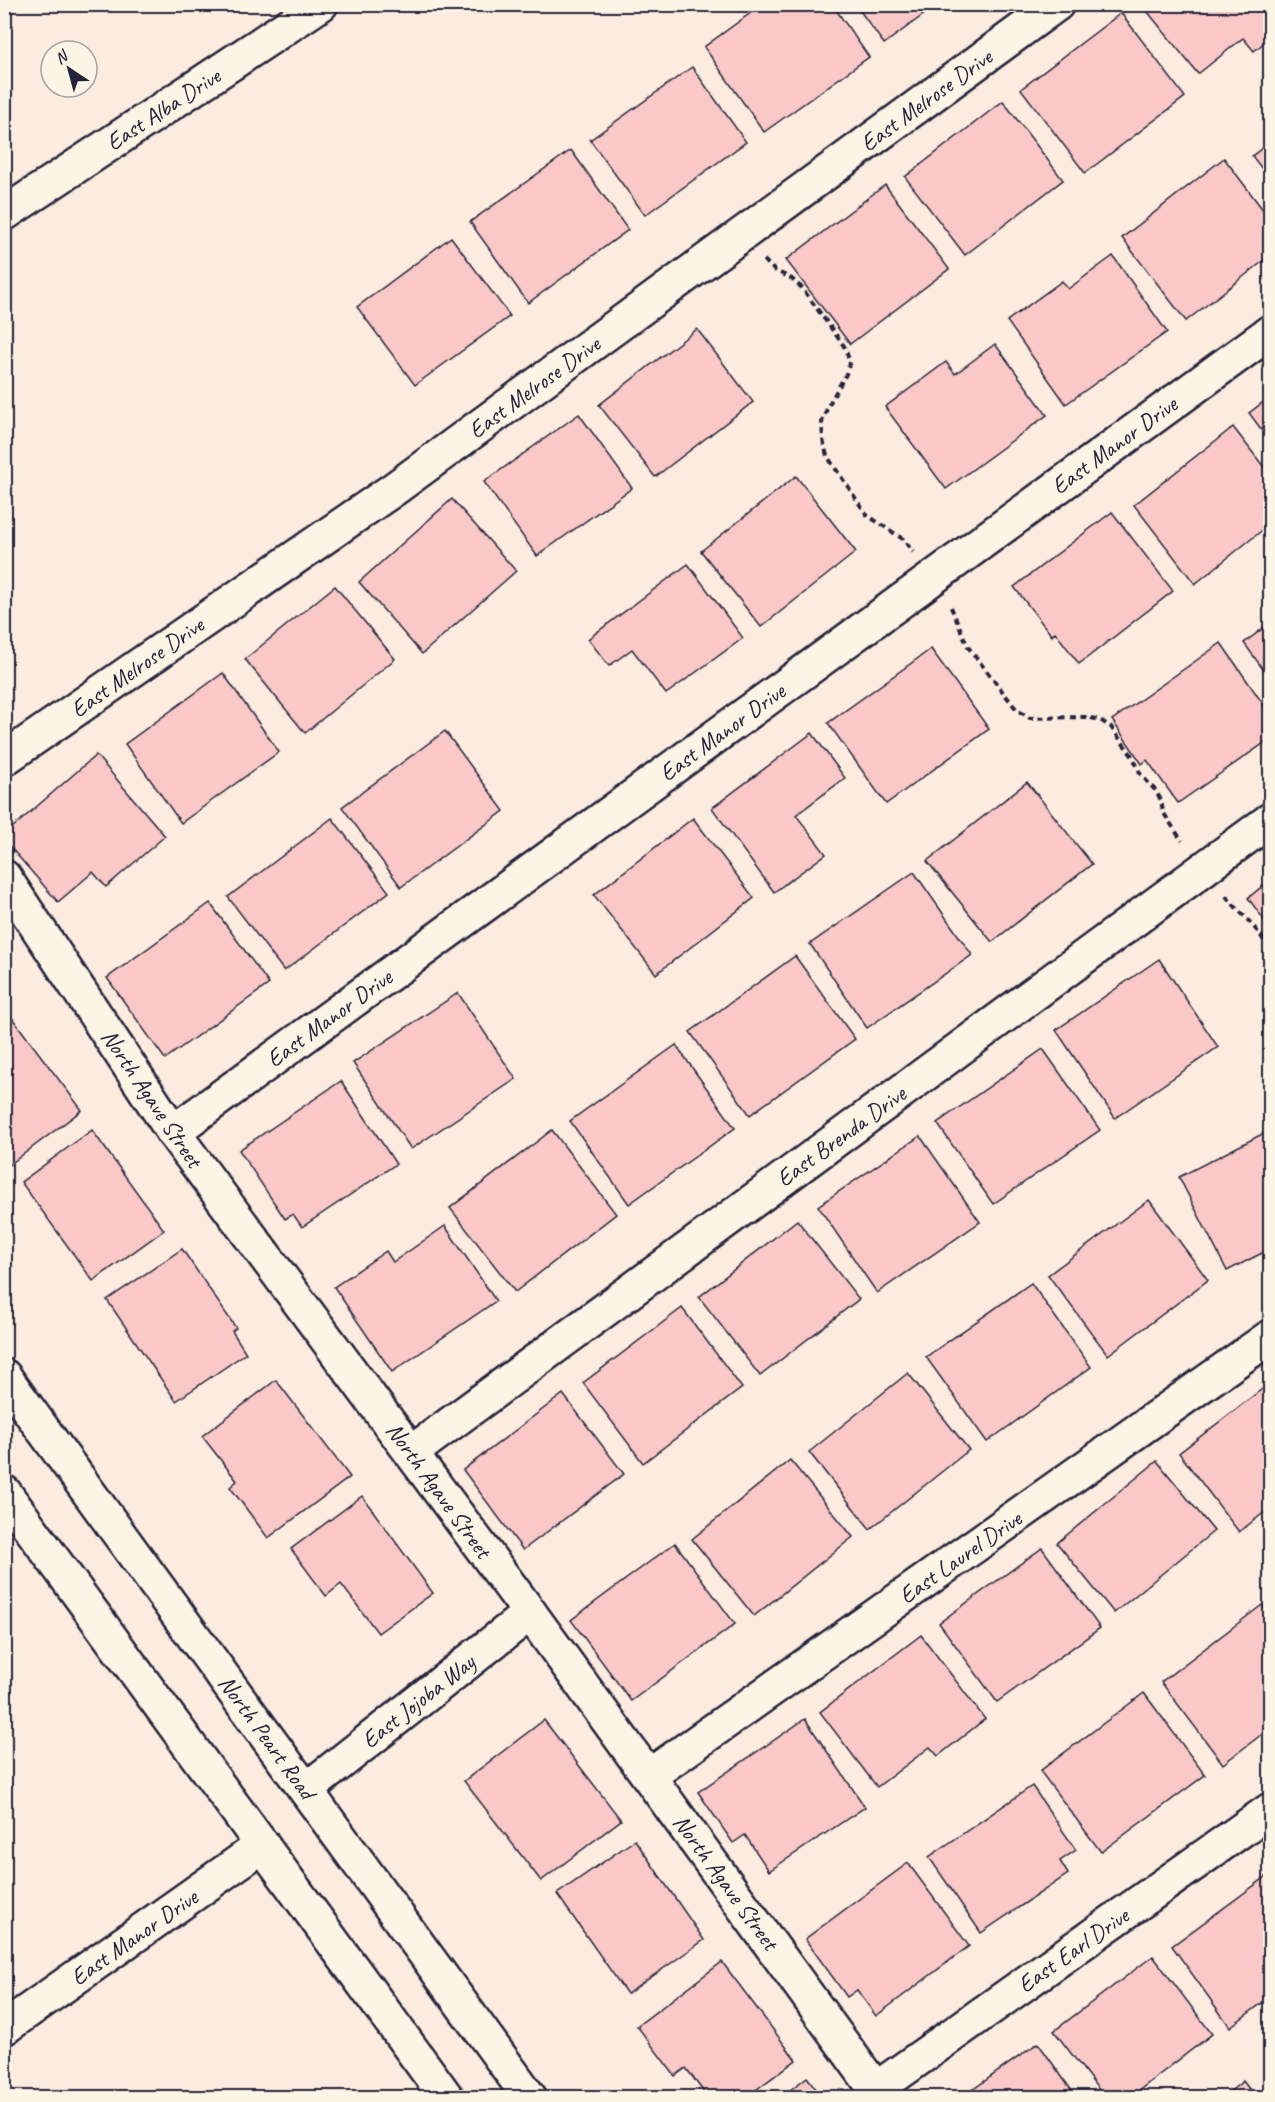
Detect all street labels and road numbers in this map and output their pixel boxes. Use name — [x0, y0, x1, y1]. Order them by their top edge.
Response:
street label: East Melrose Drive — [854, 41, 1000, 158]
street label: East Alba Drive — [100, 60, 228, 157]
street label: East Melrose Drive — [462, 328, 608, 445]
street label: East Manor Drive — [1045, 388, 1185, 501]
street label: East Melrose Drive — [65, 609, 211, 724]
street label: East Manor Drive — [653, 675, 793, 788]
street label: East Manor Drive — [260, 961, 400, 1074]
street label: North Agave Street — [95, 1023, 210, 1175]
street label: East Brenda Drive — [770, 1078, 913, 1193]
street label: North Agave Street — [380, 1416, 500, 1565]
street label: East Laurel Drive — [893, 1502, 1029, 1610]
street label: East Jojoba Way — [355, 1646, 482, 1755]
street label: North Peart Road — [212, 1669, 324, 1808]
street label: North Agave Street — [667, 1808, 787, 1957]
street label: East Manor Drive — [65, 1881, 205, 1992]
street label: East Earl Drive — [1012, 1899, 1136, 1999]

